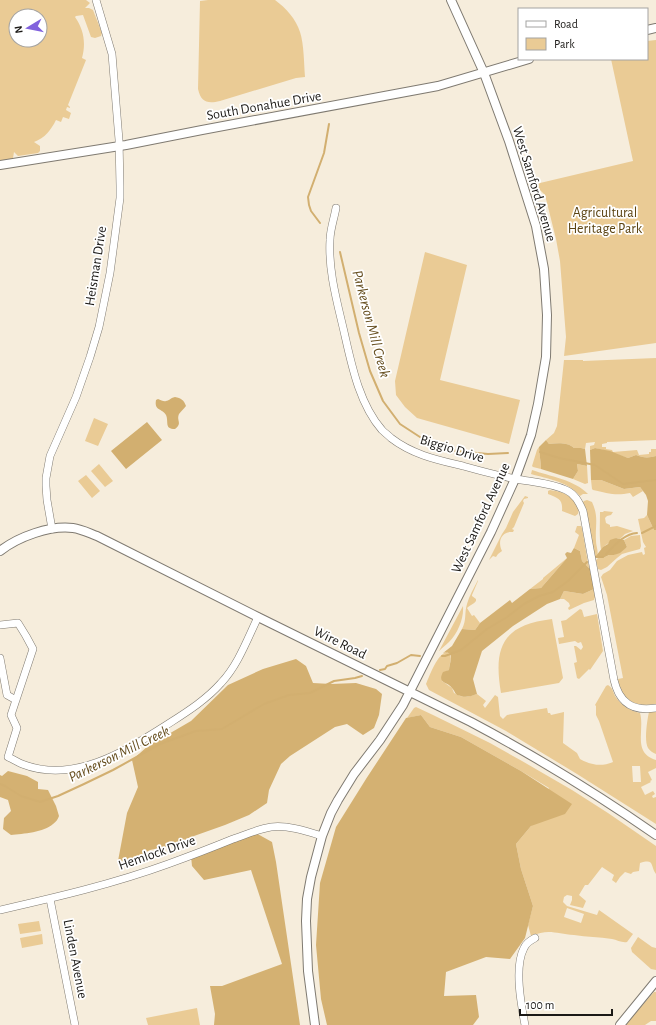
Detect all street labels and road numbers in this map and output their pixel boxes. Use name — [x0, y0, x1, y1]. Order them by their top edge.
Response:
street label: South Donahue Drive — [206, 89, 322, 123]
street label: West Samford Avenue — [510, 125, 558, 243]
street label: Heisman Drive — [83, 225, 109, 307]
street label: Biggio Drive — [418, 433, 486, 465]
street label: West Samford Avenue — [449, 461, 513, 575]
street label: Wire Road — [311, 624, 369, 662]
street label: Hemlock Drive — [117, 833, 197, 873]
street label: Linden Avenue — [60, 918, 90, 1000]

